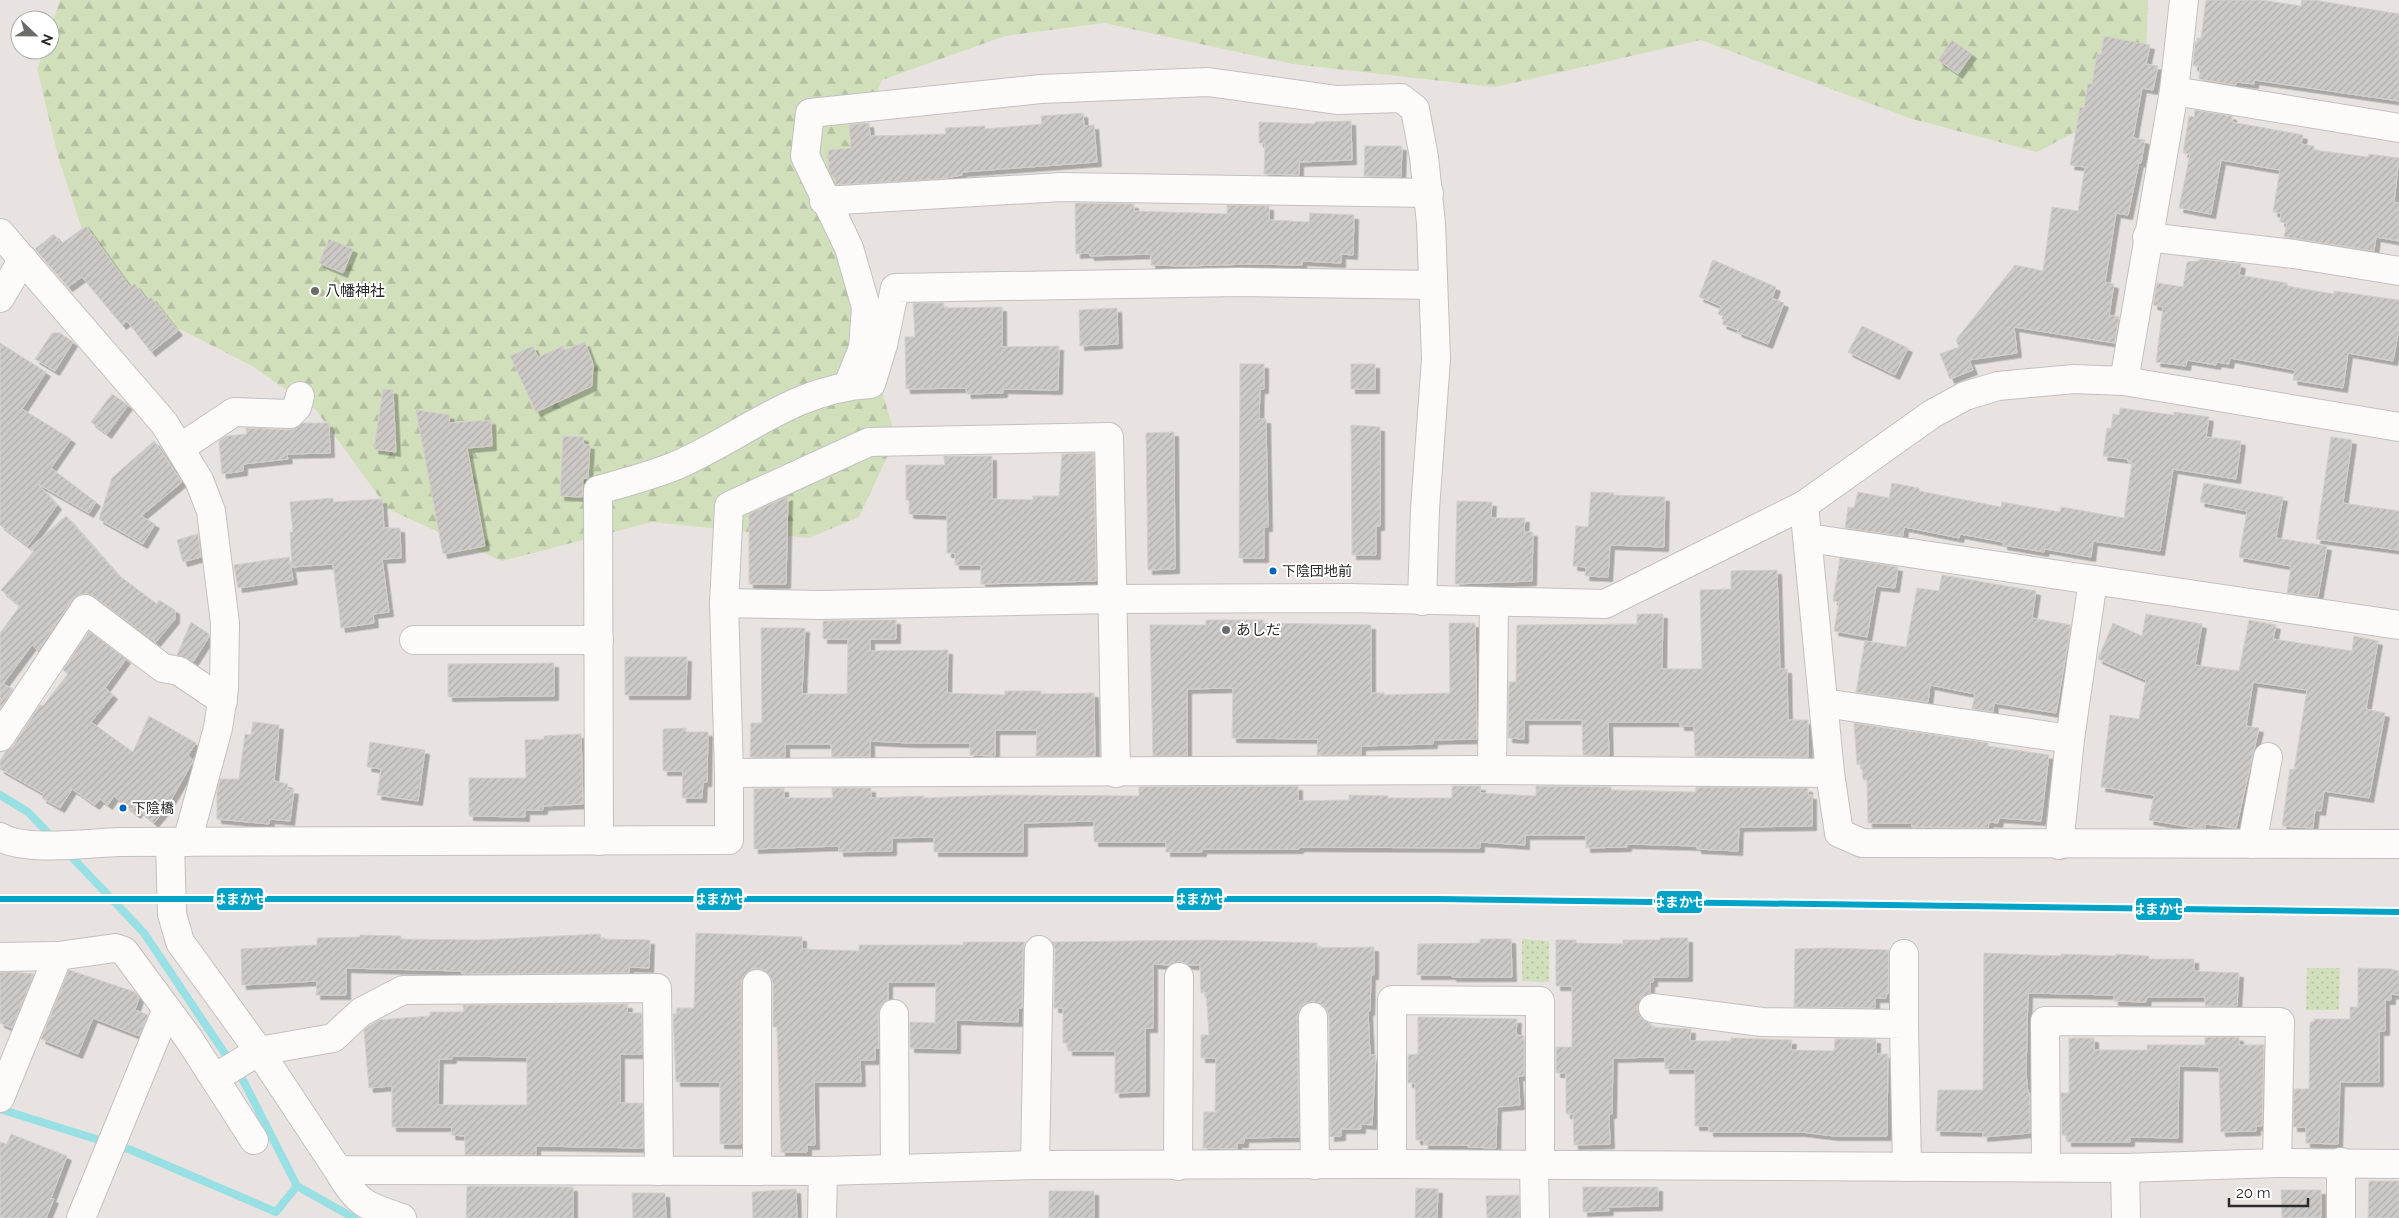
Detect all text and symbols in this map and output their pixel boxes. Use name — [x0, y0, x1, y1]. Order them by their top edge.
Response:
north arrow — [10, 10, 60, 60]
text: N — [38, 32, 56, 48]
place label: 八幡神社 — [325, 282, 385, 300]
marker: 八幡神社 — [309, 285, 321, 297]
place label: 下陰団地前 — [1282, 563, 1352, 579]
marker: 下陰団地前 — [1268, 566, 1278, 576]
place label: あしだ — [1236, 621, 1281, 639]
marker: あしだ — [1220, 624, 1232, 636]
place label: 下陰橋 — [132, 800, 174, 816]
marker: 下陰橋 — [118, 803, 128, 813]
line badge: はまかぜ — [216, 887, 264, 911]
line badge: はまかぜ — [696, 887, 743, 911]
line badge: はまかぜ — [1176, 887, 1223, 911]
line badge: はまかぜ — [1656, 890, 1703, 914]
text: はまかぜ — [212, 891, 268, 907]
text: はまかぜ — [692, 891, 748, 907]
text: はまかぜ — [1172, 891, 1228, 907]
text: はまかぜ — [1651, 894, 1707, 910]
line badge: はまかぜ — [2135, 897, 2183, 921]
text: はまかぜ — [2131, 901, 2187, 917]
scale bar — [2229, 1176, 2308, 1208]
text: 20 m — [2236, 1184, 2271, 1202]

